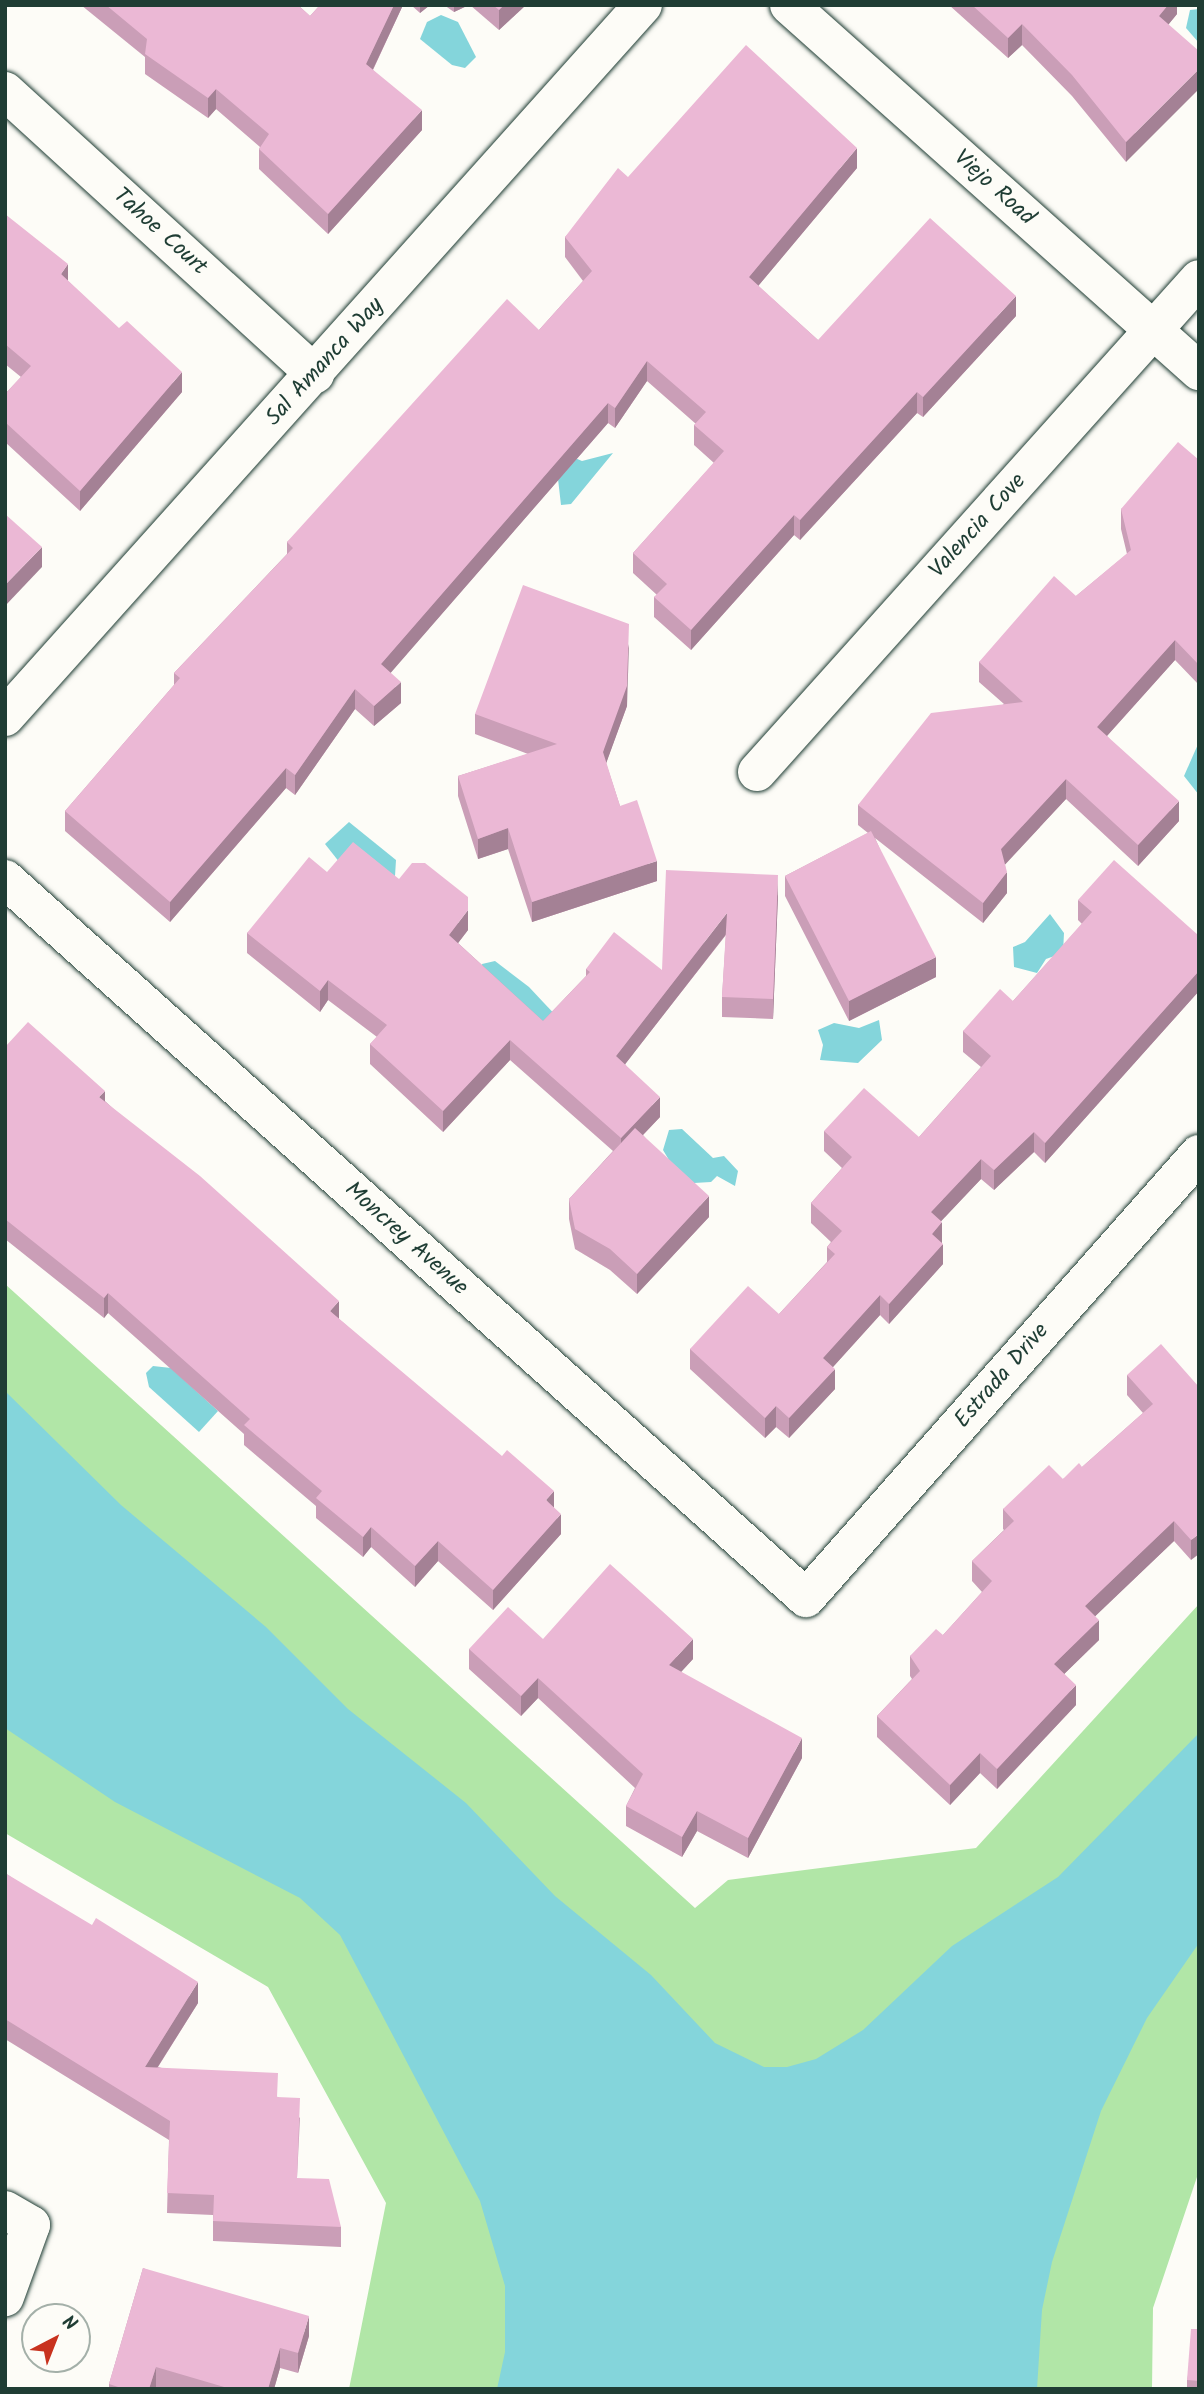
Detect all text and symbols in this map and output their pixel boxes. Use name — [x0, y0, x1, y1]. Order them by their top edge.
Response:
street label: Viejo Road — [948, 144, 1040, 232]
street label: Tahoe Court — [107, 183, 213, 281]
street label: Sal Amanca Way — [260, 292, 390, 432]
street label: Valencia Cove — [924, 468, 1032, 584]
street label: Moncrey Avenue — [339, 1176, 473, 1302]
street label: Estrada Drive — [949, 1318, 1055, 1434]
north arrow — [21, 2303, 91, 2373]
text: N — [54, 2309, 83, 2339]

